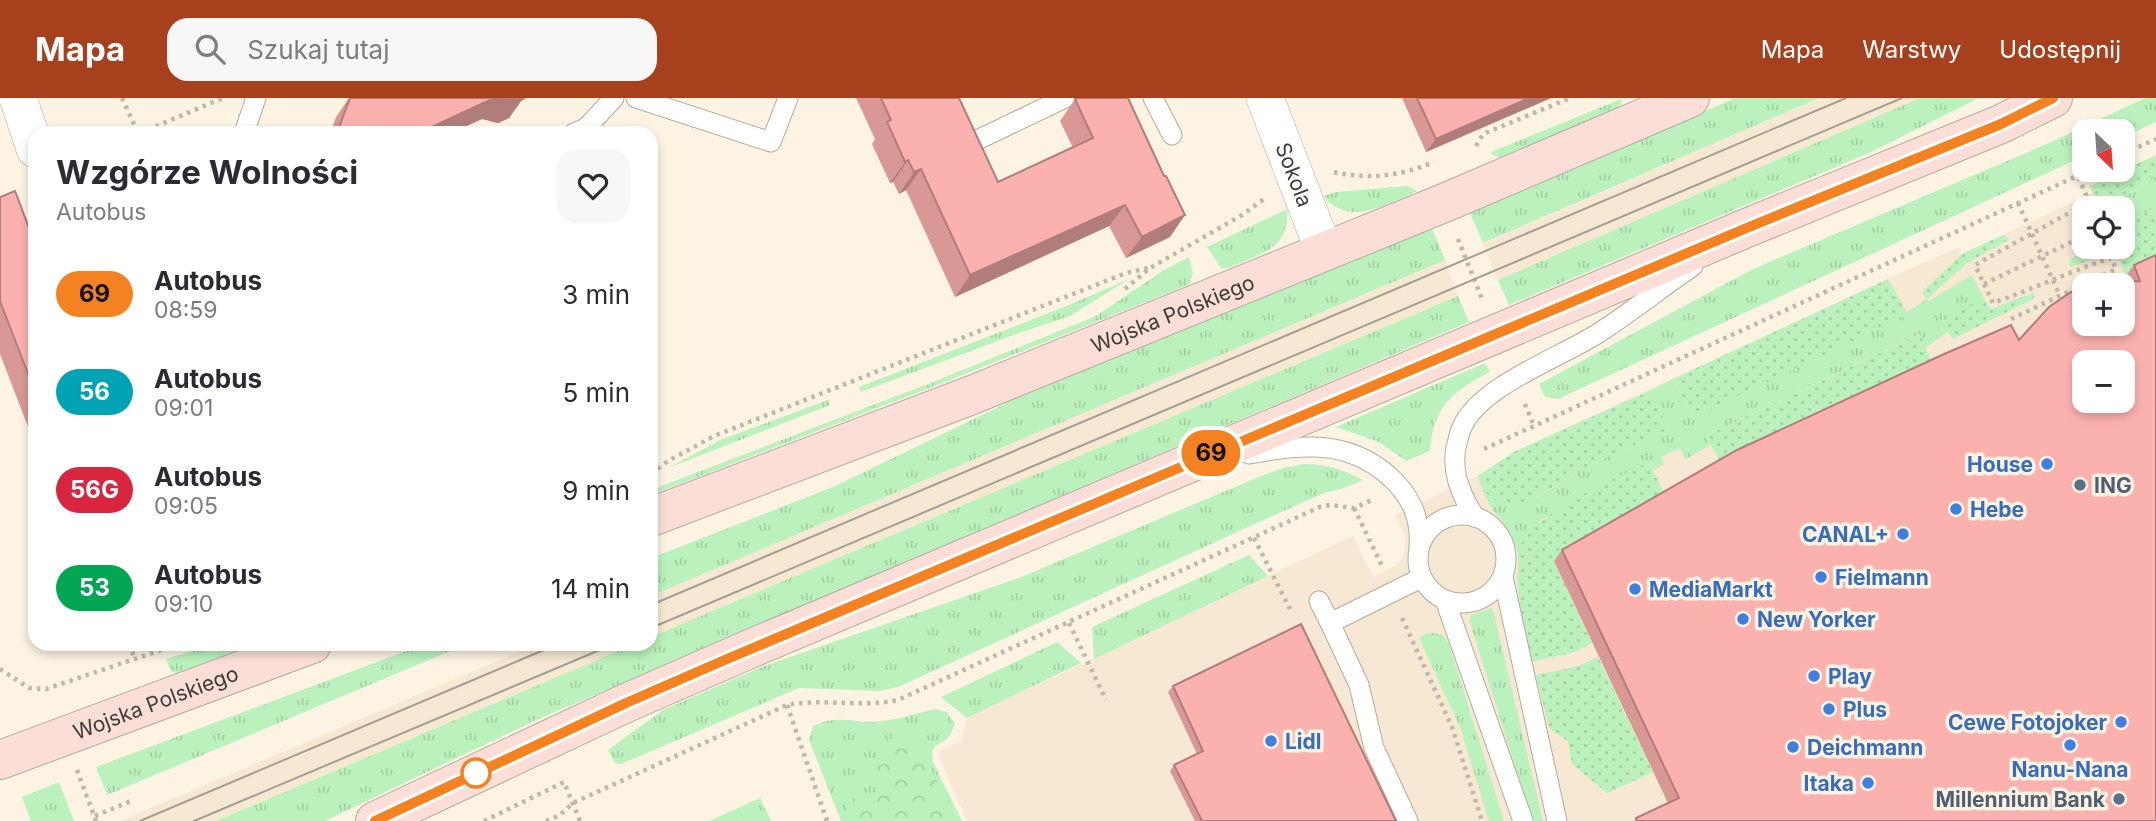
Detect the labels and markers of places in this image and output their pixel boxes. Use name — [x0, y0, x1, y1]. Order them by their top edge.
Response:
place label: House — [1967, 452, 2033, 477]
marker: House — [2039, 456, 2055, 472]
place label: ING — [2094, 473, 2132, 498]
marker: ING — [2072, 477, 2088, 493]
place label: Hebe — [1970, 497, 2024, 522]
marker: Hebe — [1948, 501, 1964, 517]
place label: CANAL+ — [1802, 522, 1889, 547]
marker: CANAL+ — [1895, 526, 1911, 542]
place label: Fielmann — [1835, 565, 1929, 590]
marker: Fielmann — [1813, 569, 1829, 585]
place label: MediaMarkt — [1649, 577, 1773, 602]
marker: MediaMarkt — [1627, 581, 1643, 597]
place label: New Yorker — [1757, 607, 1876, 632]
marker: New Yorker — [1735, 611, 1751, 627]
place label: Play — [1828, 664, 1872, 689]
marker: Play — [1806, 668, 1822, 684]
place label: Plus — [1843, 697, 1887, 722]
marker: Plus — [1821, 701, 1837, 717]
place label: Cewe Fotojoker — [1948, 710, 2107, 735]
marker: Cewe Fotojoker — [2113, 714, 2129, 730]
place label: Lidl — [1285, 729, 1322, 754]
marker: Lidl — [1263, 733, 1279, 749]
place label: Deichmann — [1807, 735, 1923, 760]
marker: Nanu-Nana — [2062, 737, 2078, 753]
marker: Deichmann — [1785, 739, 1801, 755]
place label: Nanu-Nana — [2012, 757, 2128, 782]
unlabelled marker — [461, 758, 491, 788]
place label: Itaka — [1803, 771, 1854, 796]
marker: Itaka — [1860, 775, 1876, 791]
place label: Millennium Bank — [1935, 787, 2106, 812]
marker: Millennium Bank — [2111, 791, 2127, 807]

